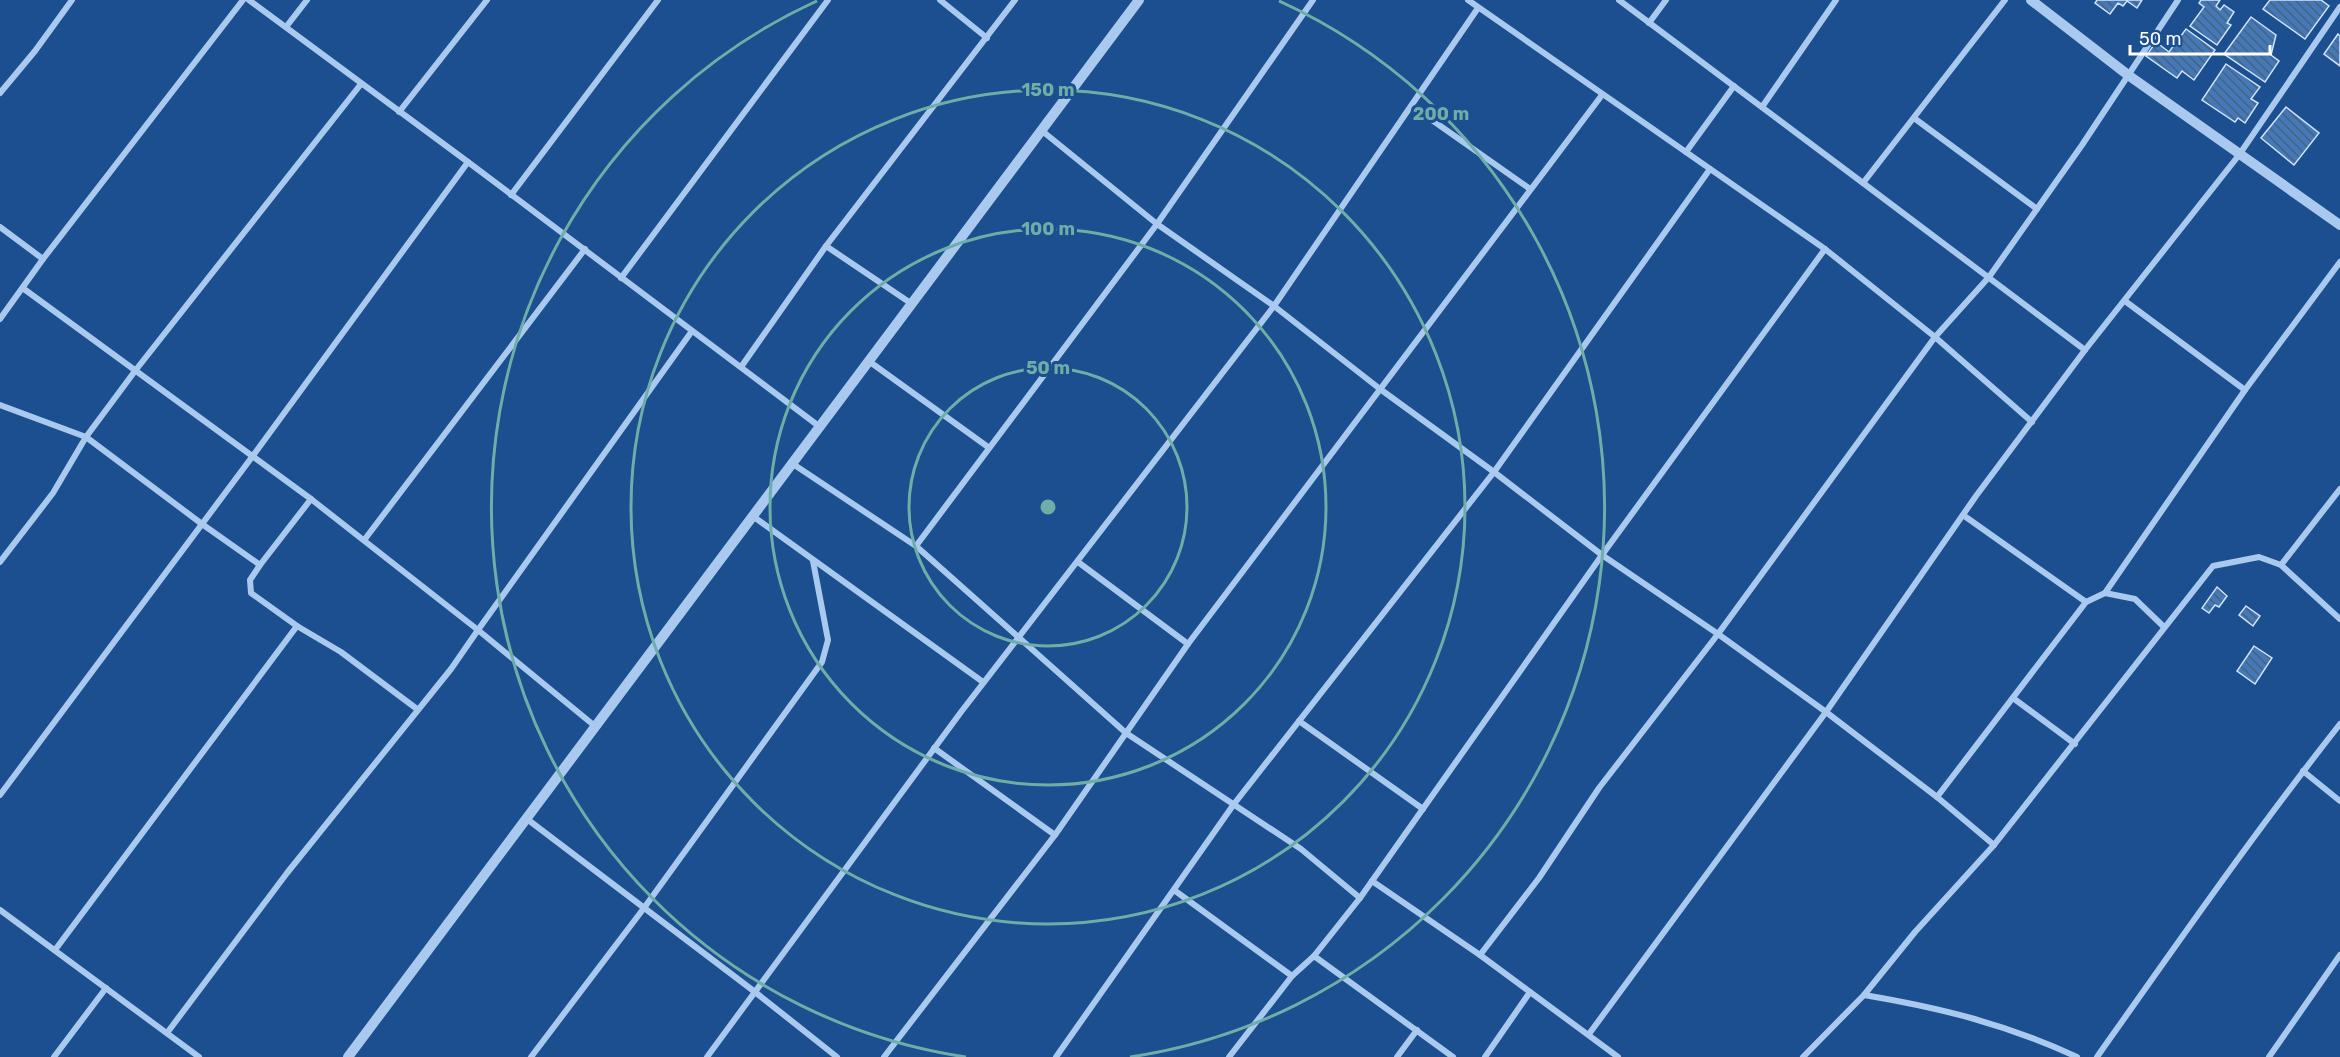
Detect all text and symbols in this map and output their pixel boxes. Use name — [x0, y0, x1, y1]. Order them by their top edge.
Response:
scale bar — [2130, 18, 2270, 56]
text: 50 m — [2139, 28, 2182, 50]
text: 150 m — [1021, 79, 1075, 101]
text: 200 m — [1413, 103, 1469, 125]
text: 100 m — [1021, 218, 1075, 240]
text: 50 m — [1026, 357, 1070, 379]
centre of rings — [1038, 497, 1058, 517]

